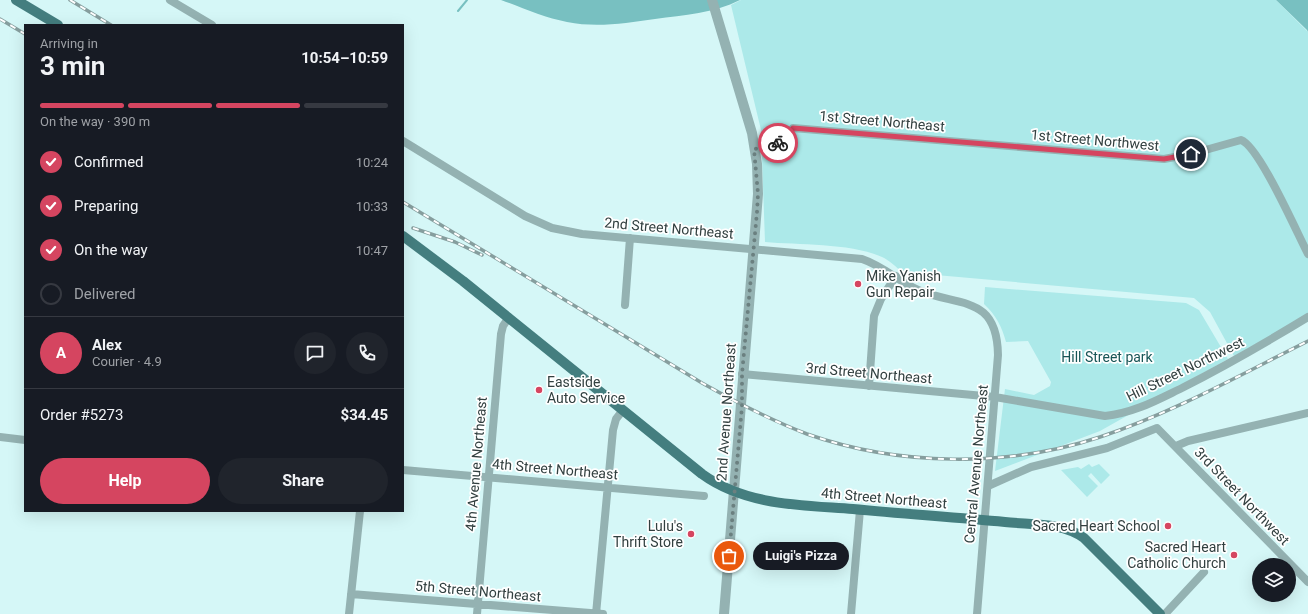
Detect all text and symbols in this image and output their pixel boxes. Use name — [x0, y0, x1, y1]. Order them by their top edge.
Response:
text: Arriving in — [40, 36, 98, 51]
text: 10:54–10:59 — [301, 49, 388, 67]
text: 3 min — [40, 51, 105, 81]
street label: 1st Street Northeast — [819, 108, 946, 134]
text: On the way · 390 m — [40, 114, 150, 129]
courier — [758, 123, 798, 163]
street label: 1st Street Northwest — [1030, 126, 1160, 154]
icon: bike — [767, 132, 789, 154]
pin — [1174, 137, 1208, 171]
icon: home — [1180, 143, 1202, 165]
icon: check — [40, 151, 62, 173]
text: Confirmed — [74, 153, 144, 171]
text: 10:24 — [356, 155, 388, 170]
icon: check — [40, 195, 62, 217]
text: Preparing — [74, 197, 138, 215]
text: 10:33 — [356, 199, 388, 214]
street label: 2nd Street Northeast — [604, 214, 735, 242]
icon: check — [40, 239, 62, 261]
text: On the way — [74, 241, 148, 259]
text: 10:47 — [356, 243, 388, 258]
place label: Mike Yanish Gun Repair — [866, 268, 941, 300]
marker: Mike Yanish Gun Repair — [853, 279, 863, 289]
text: Delivered — [74, 285, 136, 303]
button: chat — [294, 332, 336, 374]
button: phone — [346, 332, 388, 374]
street label: Hill Street Northwest — [1123, 333, 1247, 405]
text: Alex — [92, 336, 122, 354]
street label: 2nd Avenue Northeast — [713, 342, 739, 482]
text: A — [56, 344, 66, 362]
park label: Hill Street park — [1061, 349, 1154, 365]
text: Courier · 4.9 — [92, 354, 162, 369]
street label: 3rd Street Northeast — [805, 360, 933, 387]
place label: Eastside Auto Service — [547, 374, 625, 406]
street label: Central Avenue Northeast — [961, 384, 991, 544]
marker: Eastside Auto Service — [534, 385, 544, 395]
street label: 4th Avenue Northeast — [462, 396, 490, 532]
text: Order #5273 — [40, 406, 123, 424]
text: $34.45 — [341, 406, 388, 424]
street label: 3rd Street Northwest — [1191, 444, 1293, 548]
street label: 4th Street Northeast — [491, 456, 619, 483]
button: Help — [40, 458, 210, 504]
button: Share — [218, 458, 388, 504]
street label: 4th Street Northeast — [820, 485, 948, 512]
place label: Lulu's Thrift Store — [613, 518, 683, 550]
place label: Sacred Heart School — [1032, 518, 1160, 534]
marker: Sacred Heart School — [1163, 521, 1173, 531]
marker: Lulu's Thrift Store — [686, 529, 696, 539]
pin — [712, 539, 746, 573]
place label: Sacred Heart Catholic Church — [1127, 539, 1226, 571]
callout: Luigi's Pizza — [753, 542, 849, 570]
icon: bag — [718, 545, 740, 567]
text: Luigi's Pizza — [765, 548, 837, 563]
marker: Sacred Heart Catholic Church — [1229, 550, 1239, 560]
map controls — [1252, 558, 1296, 602]
button: layers — [1252, 558, 1296, 602]
street label: 5th Street Northeast — [414, 578, 542, 605]

